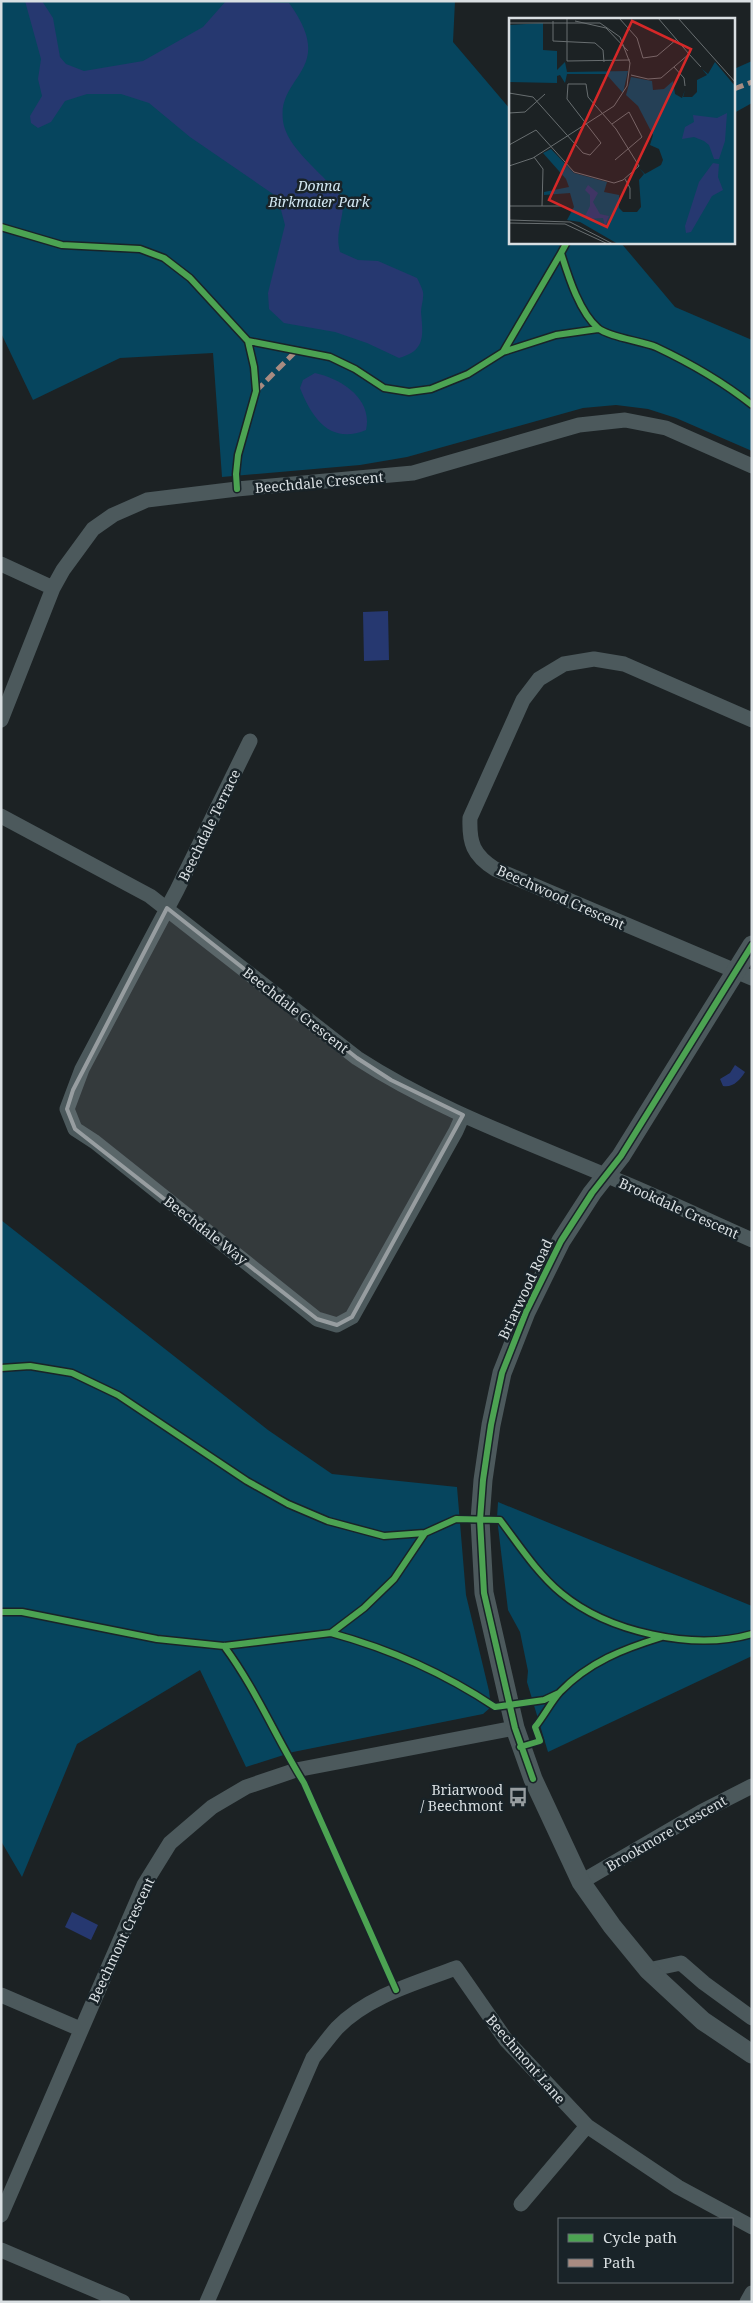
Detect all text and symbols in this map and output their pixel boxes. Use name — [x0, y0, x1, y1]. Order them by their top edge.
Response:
inset map — [509, 18, 736, 244]
park label: Donna Birkmaier Park — [267, 176, 371, 211]
street label: Beechdale Crescent — [254, 467, 384, 497]
street label: Beechdale Terrace — [174, 766, 244, 884]
street label: Beechwood Crescent — [494, 860, 628, 934]
street label: Beechdale Crescent — [239, 963, 353, 1057]
street label: Brookdale Crescent — [616, 1173, 742, 1243]
street label: Beechdale Way — [160, 1191, 252, 1269]
street label: Briarwood Road — [493, 1235, 557, 1342]
place label: Briarwood / Beechmont — [420, 1780, 503, 1815]
bus stop icon: Briarwood / Beechmont — [507, 1786, 529, 1808]
street label: Brookmore Crescent — [602, 1791, 730, 1875]
street label: Beechmont Crescent — [84, 1874, 158, 2006]
street label: Beechmont Lane — [482, 2011, 570, 2107]
legend — [558, 2218, 733, 2283]
text: Cycle path — [603, 2227, 678, 2247]
text: Path — [603, 2252, 636, 2272]

